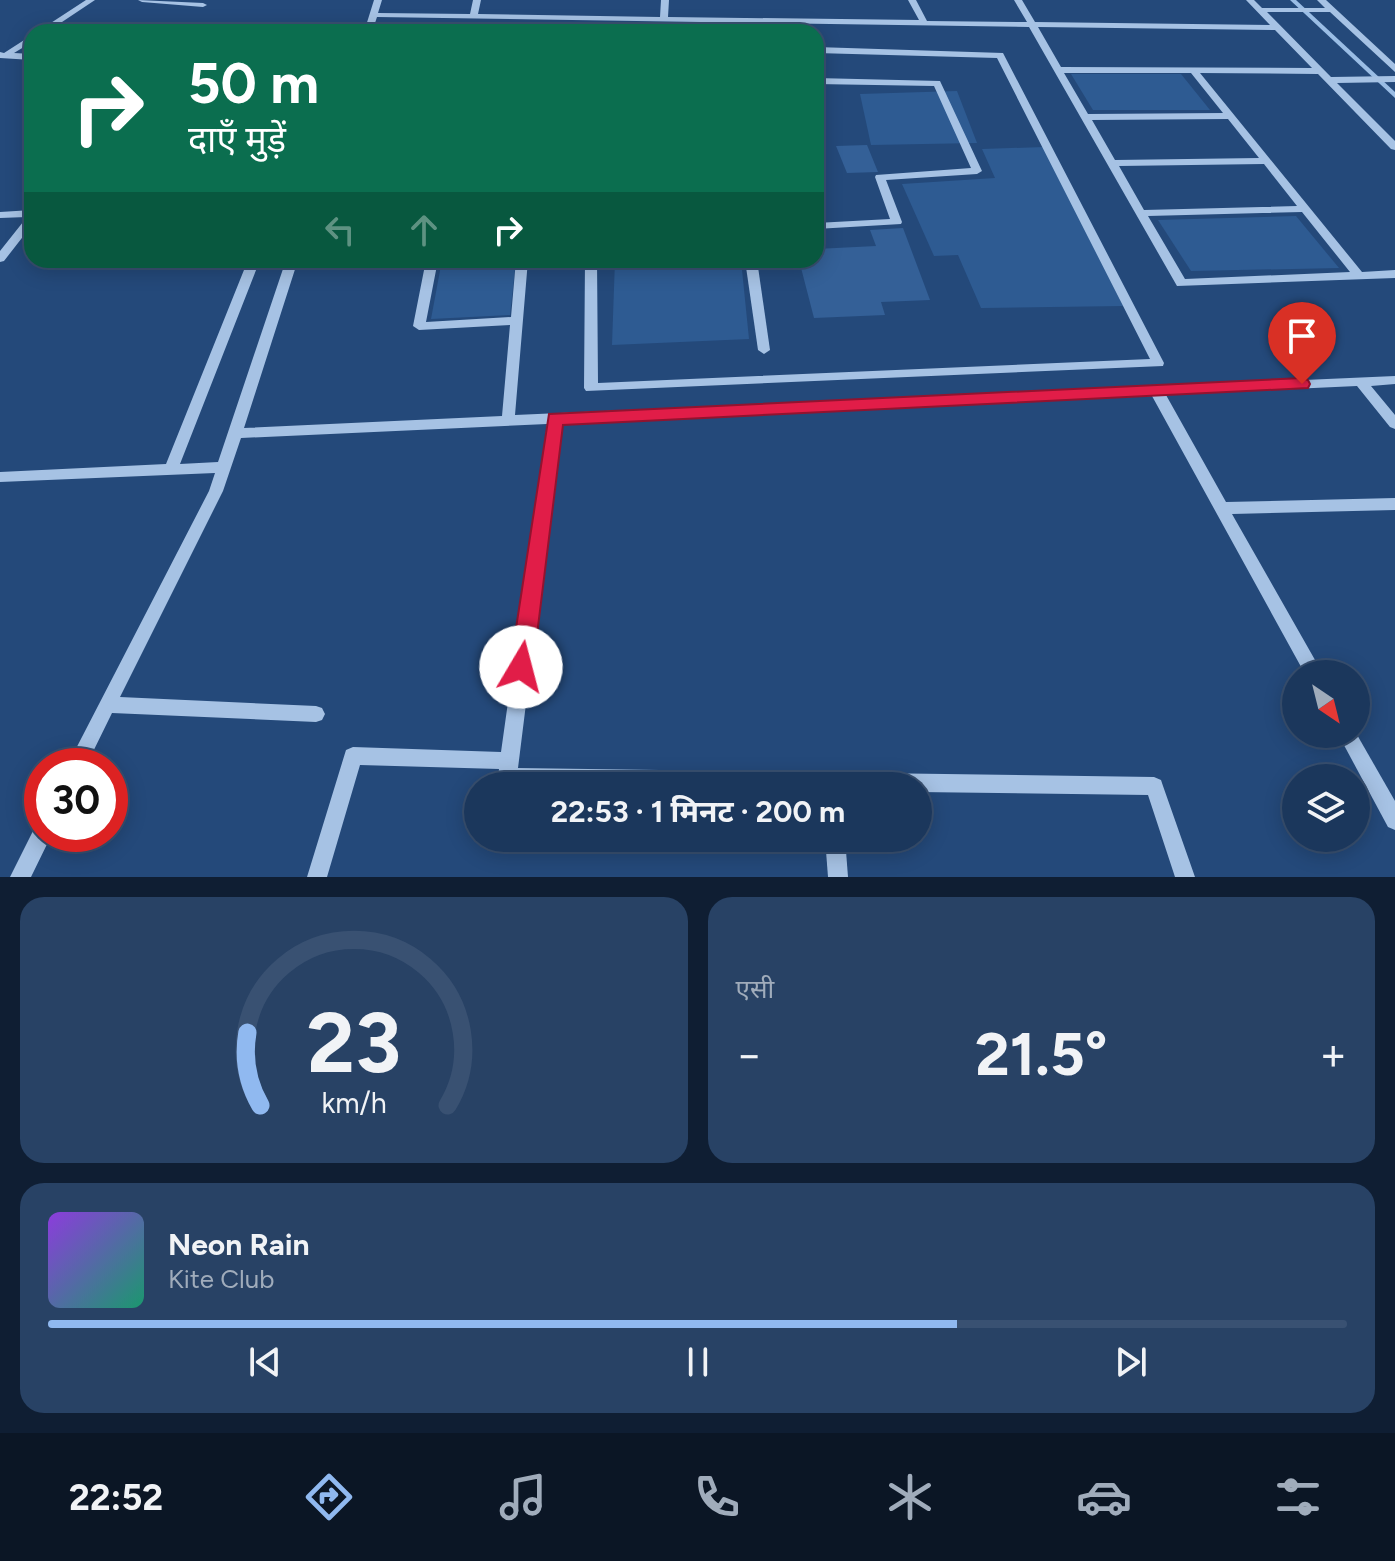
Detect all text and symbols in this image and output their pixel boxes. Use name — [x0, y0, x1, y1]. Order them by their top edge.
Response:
text: 50 m — [188, 50, 319, 117]
icon: right — [56, 56, 160, 160]
text: दाएँ मुड़ें — [188, 118, 286, 161]
icon: left — [318, 208, 362, 252]
icon: ahead — [402, 208, 446, 252]
icon: right — [486, 208, 530, 252]
pin — [1268, 302, 1336, 384]
icon: arrive — [1280, 314, 1324, 358]
position arrow — [479, 625, 563, 709]
north arrow — [1282, 660, 1370, 748]
map controls — [1282, 660, 1370, 852]
speed limit sign: 30 — [24, 748, 128, 852]
button: layers — [1282, 764, 1370, 852]
text: 22:53 · 1 मिनट · 200 m — [551, 793, 845, 830]
text: एसी — [736, 973, 774, 1005]
text: 23 — [307, 993, 401, 1093]
text: 21.5° — [975, 1018, 1107, 1090]
text: − — [736, 1028, 763, 1081]
text: + — [1320, 1028, 1347, 1081]
text: km/h — [321, 1086, 386, 1120]
text: Neon Rain — [168, 1226, 310, 1263]
text: Kite Club — [168, 1263, 274, 1295]
icon: previous — [243, 1340, 287, 1384]
icon: pause — [676, 1340, 720, 1384]
icon: next — [1109, 1340, 1153, 1384]
icon: directions — [301, 1469, 357, 1525]
icon: music — [495, 1469, 551, 1525]
icon: phone — [689, 1469, 745, 1525]
icon: climate — [882, 1469, 938, 1525]
icon: car — [1076, 1469, 1132, 1525]
icon: filters — [1270, 1469, 1326, 1525]
text: 22:52 — [69, 1476, 163, 1519]

